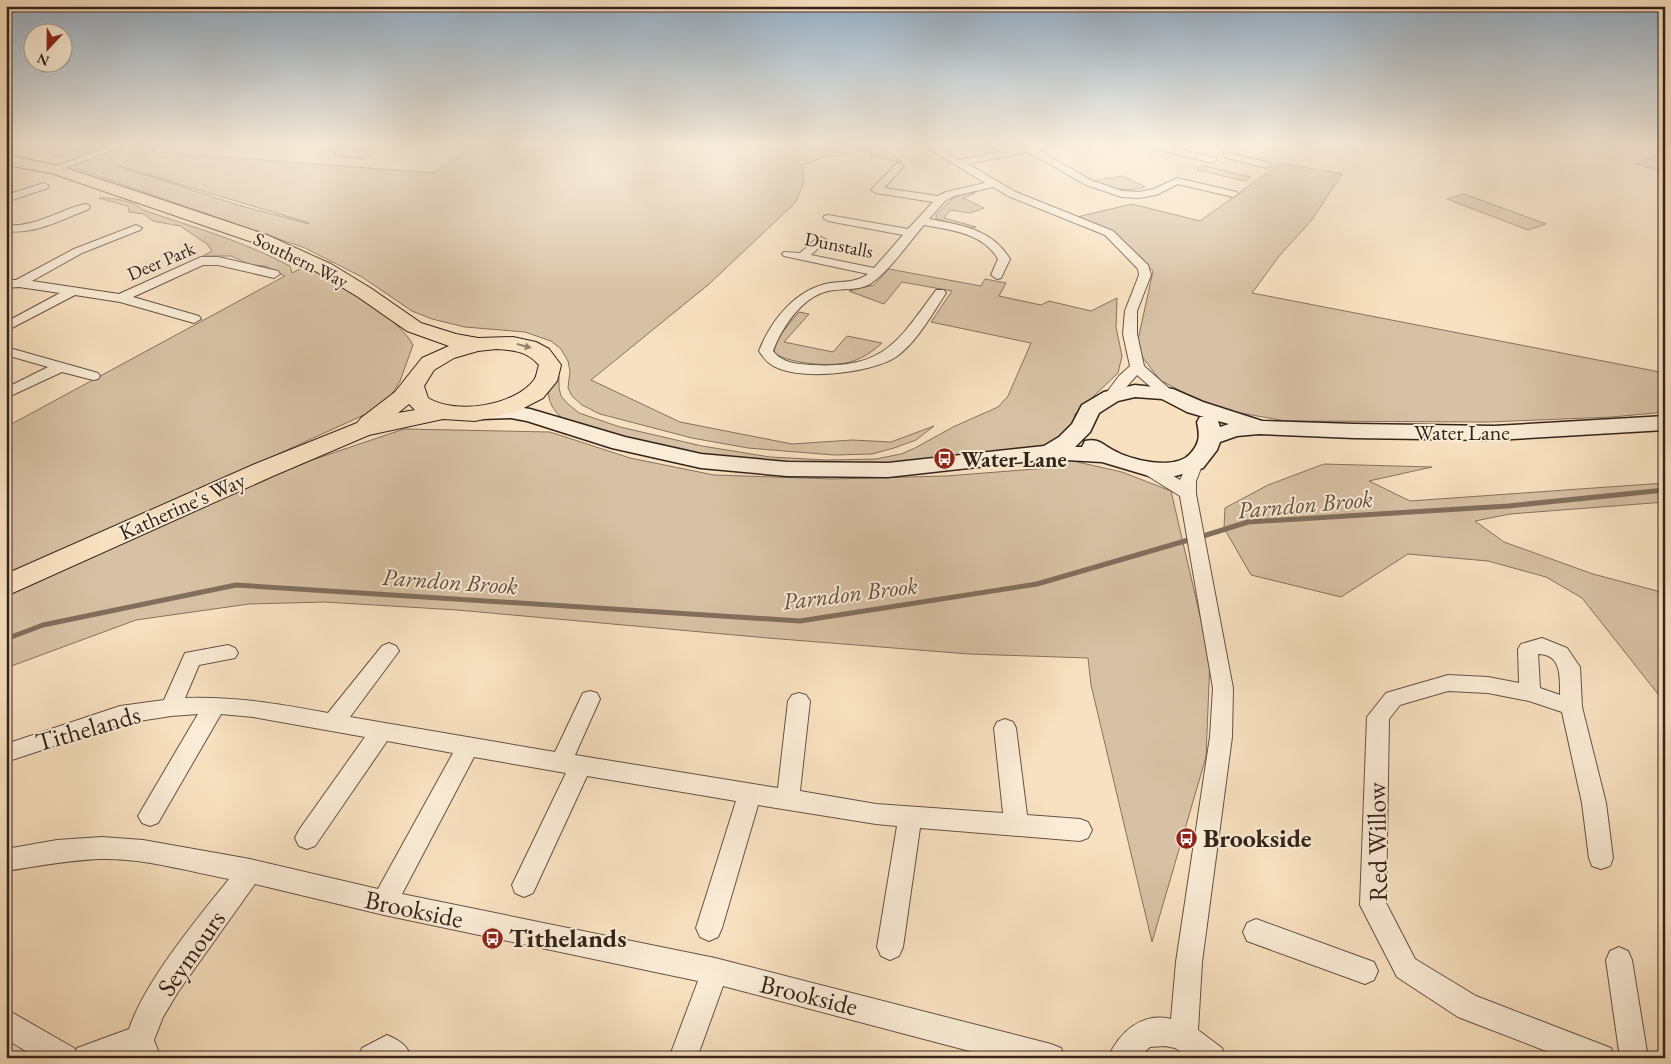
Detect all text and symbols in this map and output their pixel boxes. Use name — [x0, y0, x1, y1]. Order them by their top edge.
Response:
north arrow — [22, 22, 72, 72]
text: N — [34, 49, 52, 71]
street label: Southern Way — [249, 226, 353, 294]
street label: Dunstalls — [803, 226, 875, 264]
street label: Deer Park — [123, 235, 200, 286]
one-way arrow — [517, 342, 532, 350]
street label: Water Lane — [1414, 418, 1510, 447]
place label: Water Lane — [961, 445, 1067, 474]
bus stop icon: Water Lane — [933, 447, 957, 471]
street label: Katherine's Way — [114, 465, 250, 547]
water label: Parndon Brook — [1236, 483, 1374, 525]
water label: Parndon Brook — [381, 561, 519, 601]
water label: Parndon Brook — [781, 569, 919, 617]
street label: Tithelands — [32, 697, 144, 759]
street label: Red Willow — [1359, 782, 1395, 902]
place label: Brookside — [1203, 821, 1312, 855]
bus stop icon: Brookside — [1175, 826, 1199, 850]
street label: Brookside — [362, 882, 466, 936]
street label: Seymours — [149, 903, 233, 1003]
place label: Tithelands — [509, 921, 627, 955]
bus stop icon: Tithelands — [481, 926, 505, 950]
street label: Brookside — [757, 966, 861, 1024]

